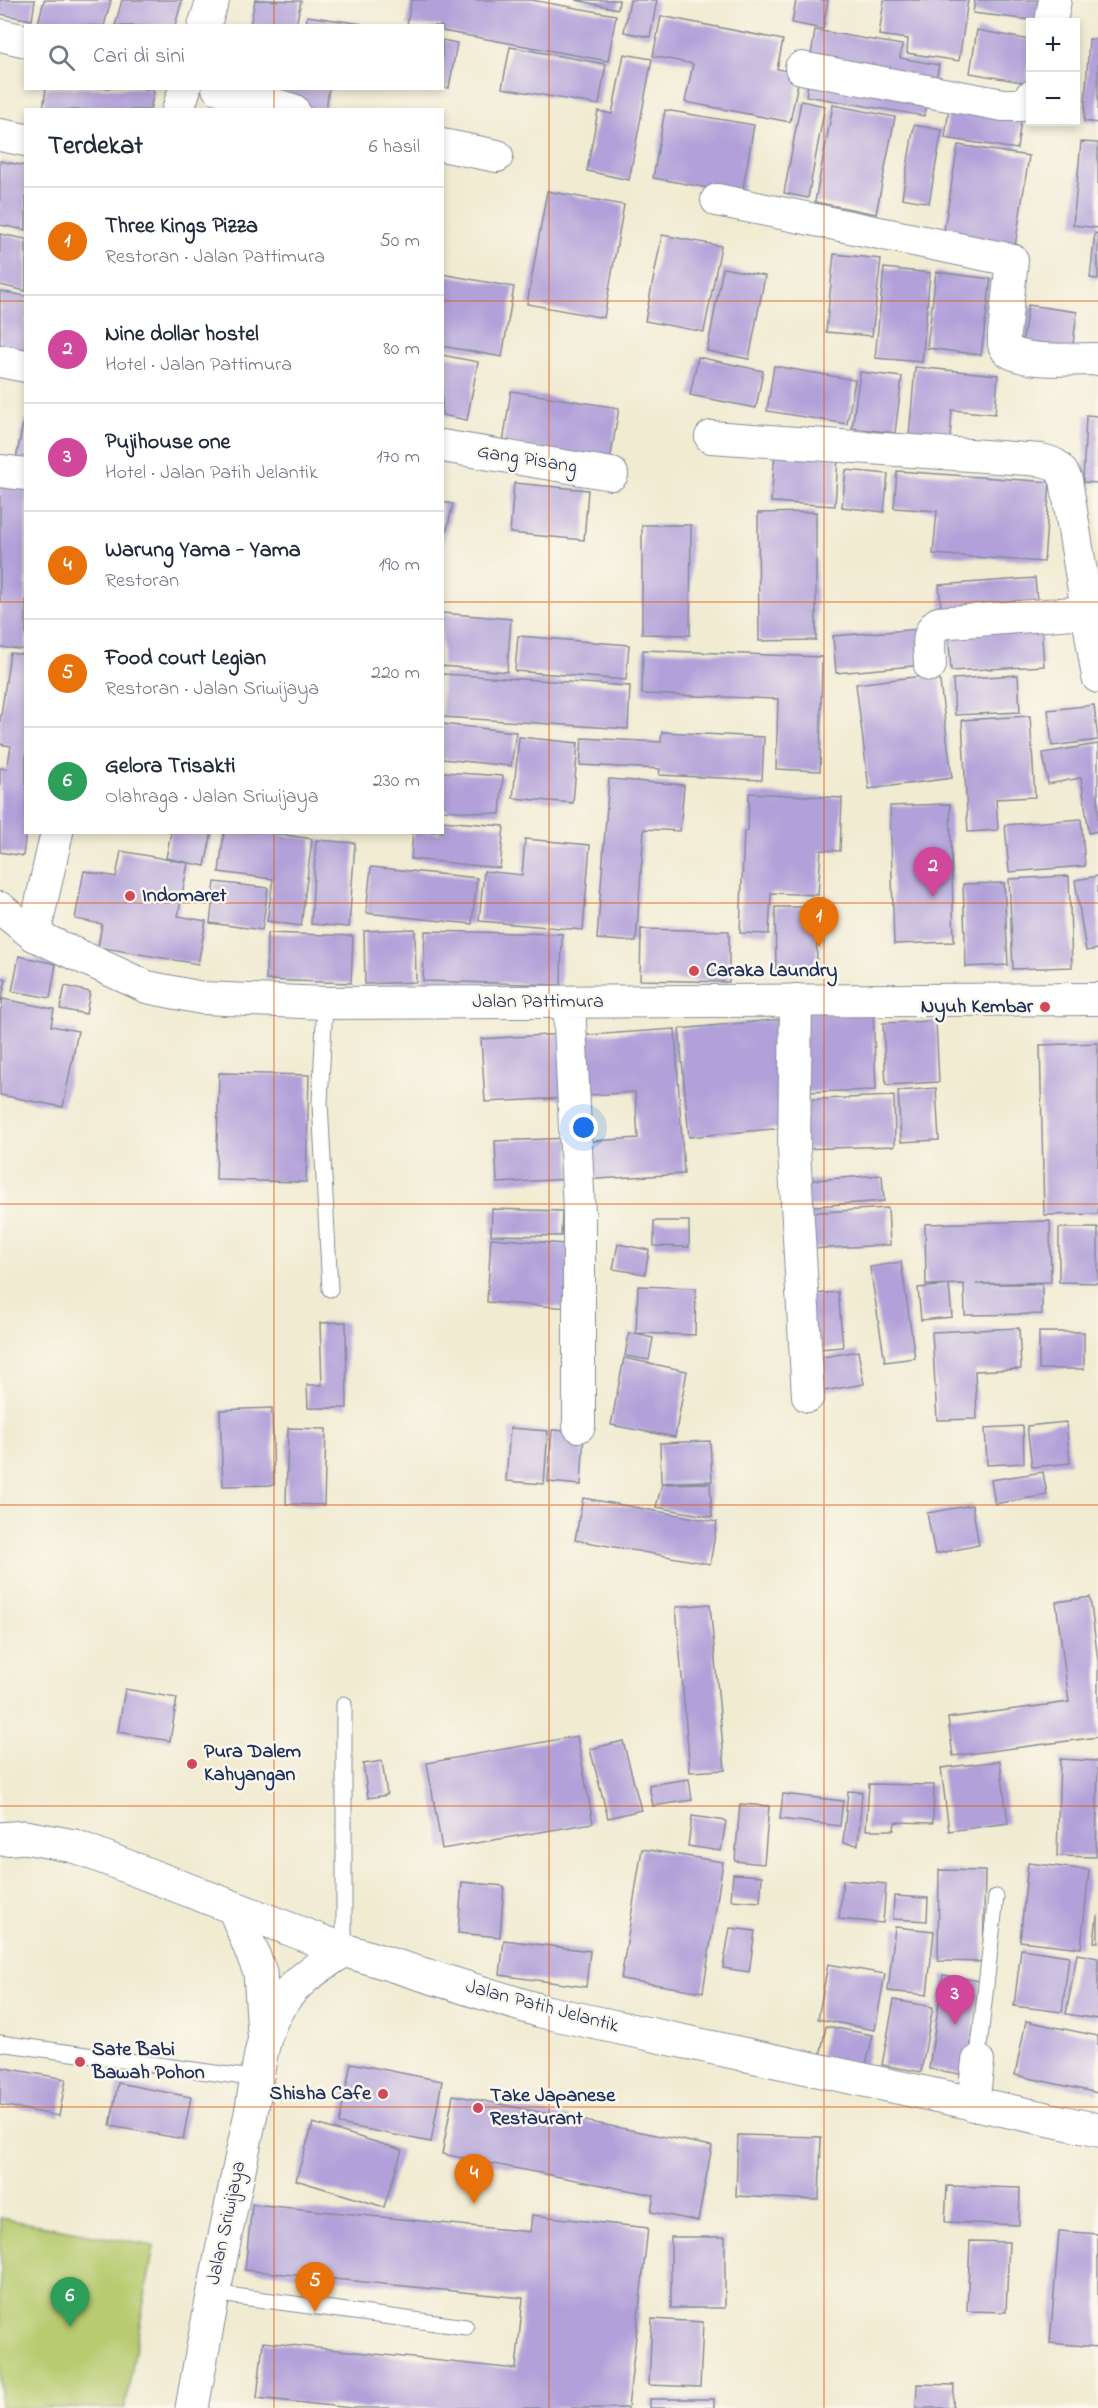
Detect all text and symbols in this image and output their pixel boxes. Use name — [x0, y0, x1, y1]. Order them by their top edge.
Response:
map controls — [1026, 18, 1080, 126]
button: + — [1026, 18, 1080, 72]
search box — [24, 24, 444, 90]
icon: search — [45, 41, 78, 74]
text: Cari di sini — [93, 41, 185, 73]
button: − — [1026, 72, 1080, 126]
text: Terdekat — [48, 128, 143, 166]
text: 6 hasil — [369, 133, 420, 162]
text: Three Kings Pizza — [105, 211, 258, 243]
text: 1 — [64, 227, 71, 256]
text: 50 m — [379, 227, 420, 256]
text: Restoran · Jalan Pattimura — [105, 243, 325, 272]
text: Nine dollar hostel — [105, 319, 259, 351]
text: 2 — [63, 335, 72, 364]
text: 80 m — [383, 335, 420, 364]
text: Hotel · Jalan Pattimura — [105, 351, 292, 380]
text: Pujihouse one — [105, 427, 230, 459]
street label: Gang Pisang — [475, 438, 579, 483]
text: 3 — [63, 443, 72, 472]
text: 170 m — [376, 443, 420, 472]
text: Hotel · Jalan Patih Jelantik — [105, 459, 318, 488]
text: Warung Yama - Yama — [105, 535, 301, 567]
text: 4 — [63, 551, 72, 580]
text: 190 m — [378, 551, 420, 580]
text: Restoran — [105, 567, 179, 596]
text: Food court Legian — [105, 643, 266, 675]
text: 5 — [62, 659, 73, 688]
text: 220 m — [371, 659, 420, 688]
text: Restoran · Jalan Sriwijaya — [105, 675, 319, 704]
text: Gelora Trisakti — [105, 751, 235, 783]
text: 6 — [63, 767, 72, 796]
text: 230 m — [373, 767, 420, 796]
text: Olahraga · Jalan Sriwijaya — [105, 783, 319, 812]
pin: 2 — [914, 848, 952, 897]
place label: Indomaret — [142, 882, 227, 911]
marker: Indomaret — [123, 889, 137, 903]
pin: 1 — [800, 898, 838, 947]
place label: Caraka Laundry — [706, 957, 837, 987]
marker: Caraka Laundry — [687, 964, 701, 978]
street label: Jalan Pattimura — [472, 988, 604, 1017]
place label: Nyuh Kembar — [921, 993, 1034, 1023]
marker: Nyuh Kembar — [1038, 1000, 1052, 1014]
your location — [569, 1113, 598, 1142]
place label: Pura Dalem Kahyangan — [204, 1738, 302, 1791]
marker: Pura Dalem Kahyangan — [185, 1757, 199, 1771]
street label: Jalan Patih Jelantik — [462, 1973, 622, 2041]
pin: 3 — [936, 1976, 974, 2025]
place label: Sate Babi Bawah Pohon — [91, 2036, 205, 2088]
marker: Sate Babi Bawah Pohon — [73, 2055, 87, 2069]
place label: Shisha Cafe — [270, 2080, 372, 2109]
place label: Take Japanese Restaurant — [490, 2082, 616, 2134]
marker: Shisha Cafe — [376, 2087, 390, 2101]
marker: Take Japanese Restaurant — [471, 2101, 485, 2115]
pin: 4 — [454, 2154, 494, 2204]
street label: Jalan Sriwijaya — [200, 2159, 254, 2287]
pin: 5 — [296, 2262, 334, 2312]
pin: 6 — [50, 2278, 90, 2327]

